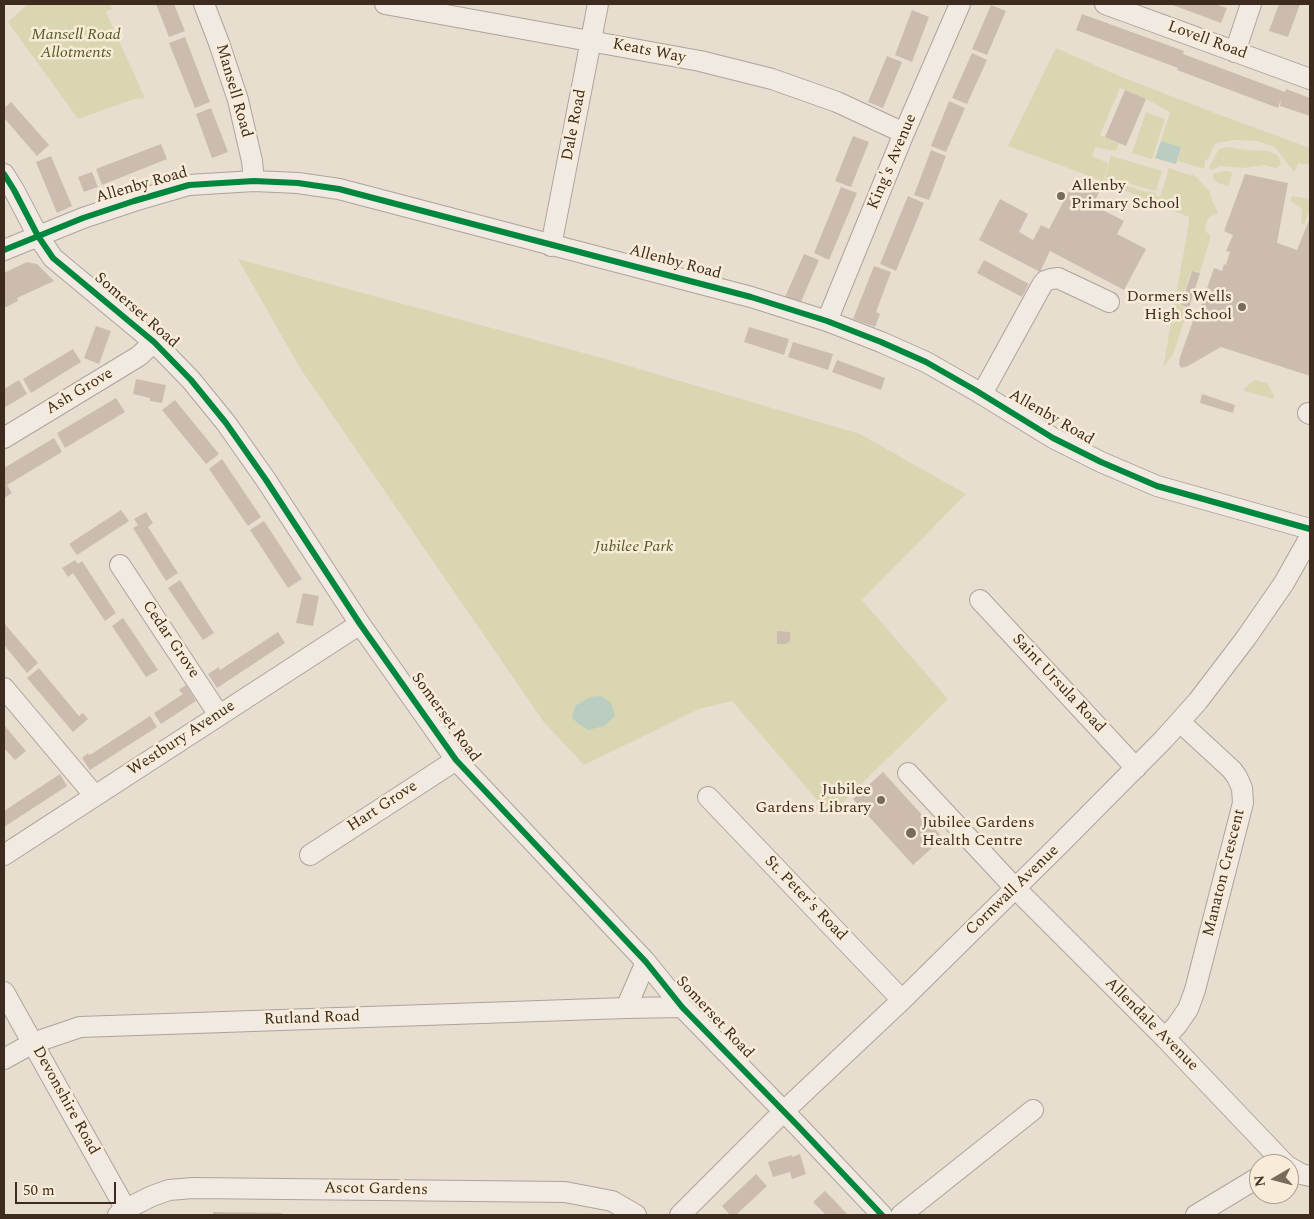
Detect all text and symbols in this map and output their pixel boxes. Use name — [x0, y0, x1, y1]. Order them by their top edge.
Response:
street label: Lovell Road — [1164, 18, 1250, 64]
park label: Mansell Road Allotments — [31, 26, 121, 64]
street label: Keats Way — [611, 35, 687, 69]
street label: Mansell Road — [210, 42, 256, 140]
street label: Dale Road — [559, 88, 591, 162]
street label: King's Avenue — [864, 111, 922, 213]
street label: Allenby Road — [94, 164, 190, 208]
place label: Allenby Primary School — [1071, 177, 1180, 215]
marker: Allenby Primary School — [1055, 190, 1067, 202]
street label: Allenby Road — [627, 241, 723, 285]
street label: Somerset Road — [90, 269, 182, 353]
place label: Dormers Wells High School — [1126, 288, 1232, 326]
marker: Dormers Wells High School — [1236, 301, 1248, 313]
street label: Ash Grove — [43, 365, 117, 419]
street label: Allenby Road — [1005, 386, 1097, 450]
park label: Jubilee Park — [595, 538, 673, 558]
street label: Cedar Grove — [137, 598, 203, 682]
street label: Saint Ursula Road — [1007, 631, 1109, 737]
street label: Somerset Road — [406, 670, 484, 766]
street label: Westbury Avenue — [125, 697, 239, 781]
street label: Hart Grove — [344, 777, 422, 837]
place label: Jubilee Gardens Library — [755, 781, 871, 819]
marker: Jubilee Gardens Library — [875, 794, 887, 806]
street label: Manaton Crescent — [1200, 807, 1250, 939]
place label: Jubilee Gardens Health Centre — [922, 814, 1035, 852]
marker: Jubilee Gardens Health Centre — [904, 826, 918, 840]
street label: Cornwall Avenue — [963, 842, 1063, 940]
street label: St. Peter's Road — [760, 853, 850, 945]
street label: Somerset Road — [671, 973, 757, 1063]
street label: Allendale Avenue — [1100, 974, 1202, 1076]
street label: Rutland Road — [264, 1008, 360, 1030]
street label: Devonshire Road — [27, 1043, 103, 1159]
north arrow — [1249, 1154, 1299, 1204]
scale bar — [18, 1172, 119, 1204]
text: N — [1248, 1174, 1271, 1188]
text: 50 m — [23, 1179, 55, 1202]
street label: Ascot Gardens — [324, 1179, 428, 1201]

